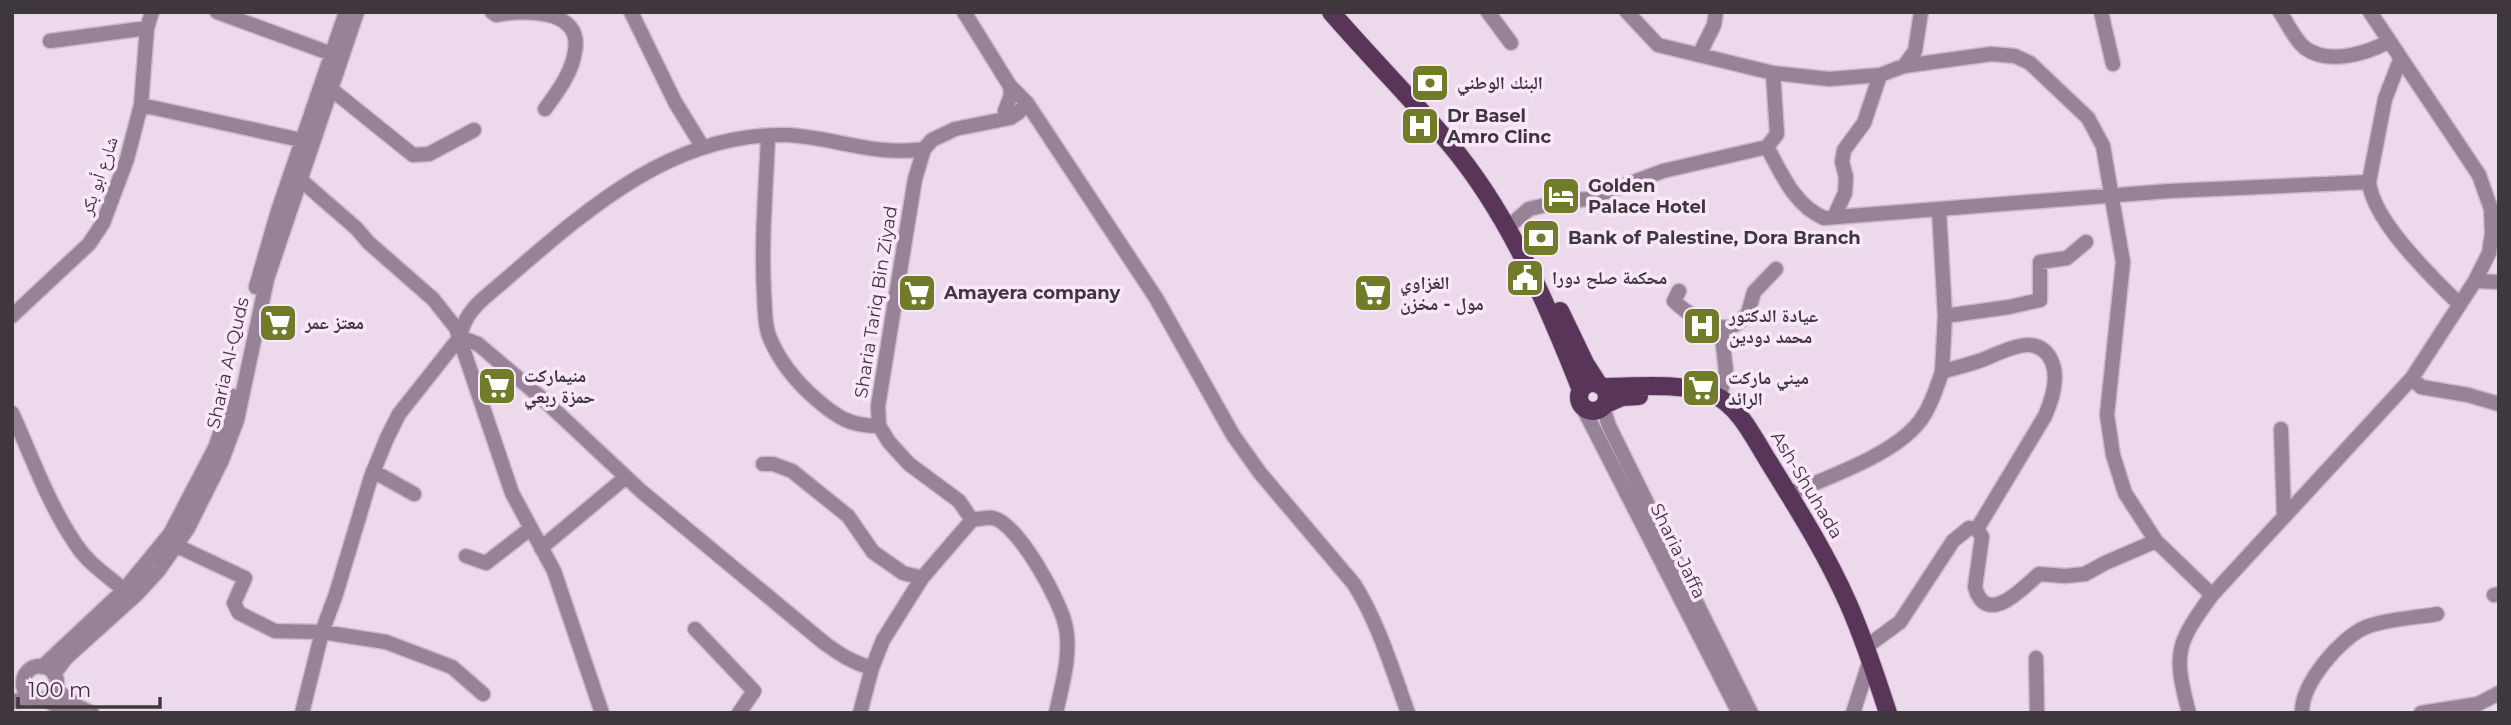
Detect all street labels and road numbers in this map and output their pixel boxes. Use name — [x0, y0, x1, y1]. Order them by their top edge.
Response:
street label: شارع أبو بكر — [75, 134, 123, 219]
street label: Sharia Tariq Bin Ziyad — [850, 204, 902, 400]
street label: Sharia Al-Quds — [202, 295, 254, 431]
street label: Ash-Shuhada — [1766, 427, 1848, 543]
street label: Sharia Jaffa — [1645, 500, 1711, 602]

